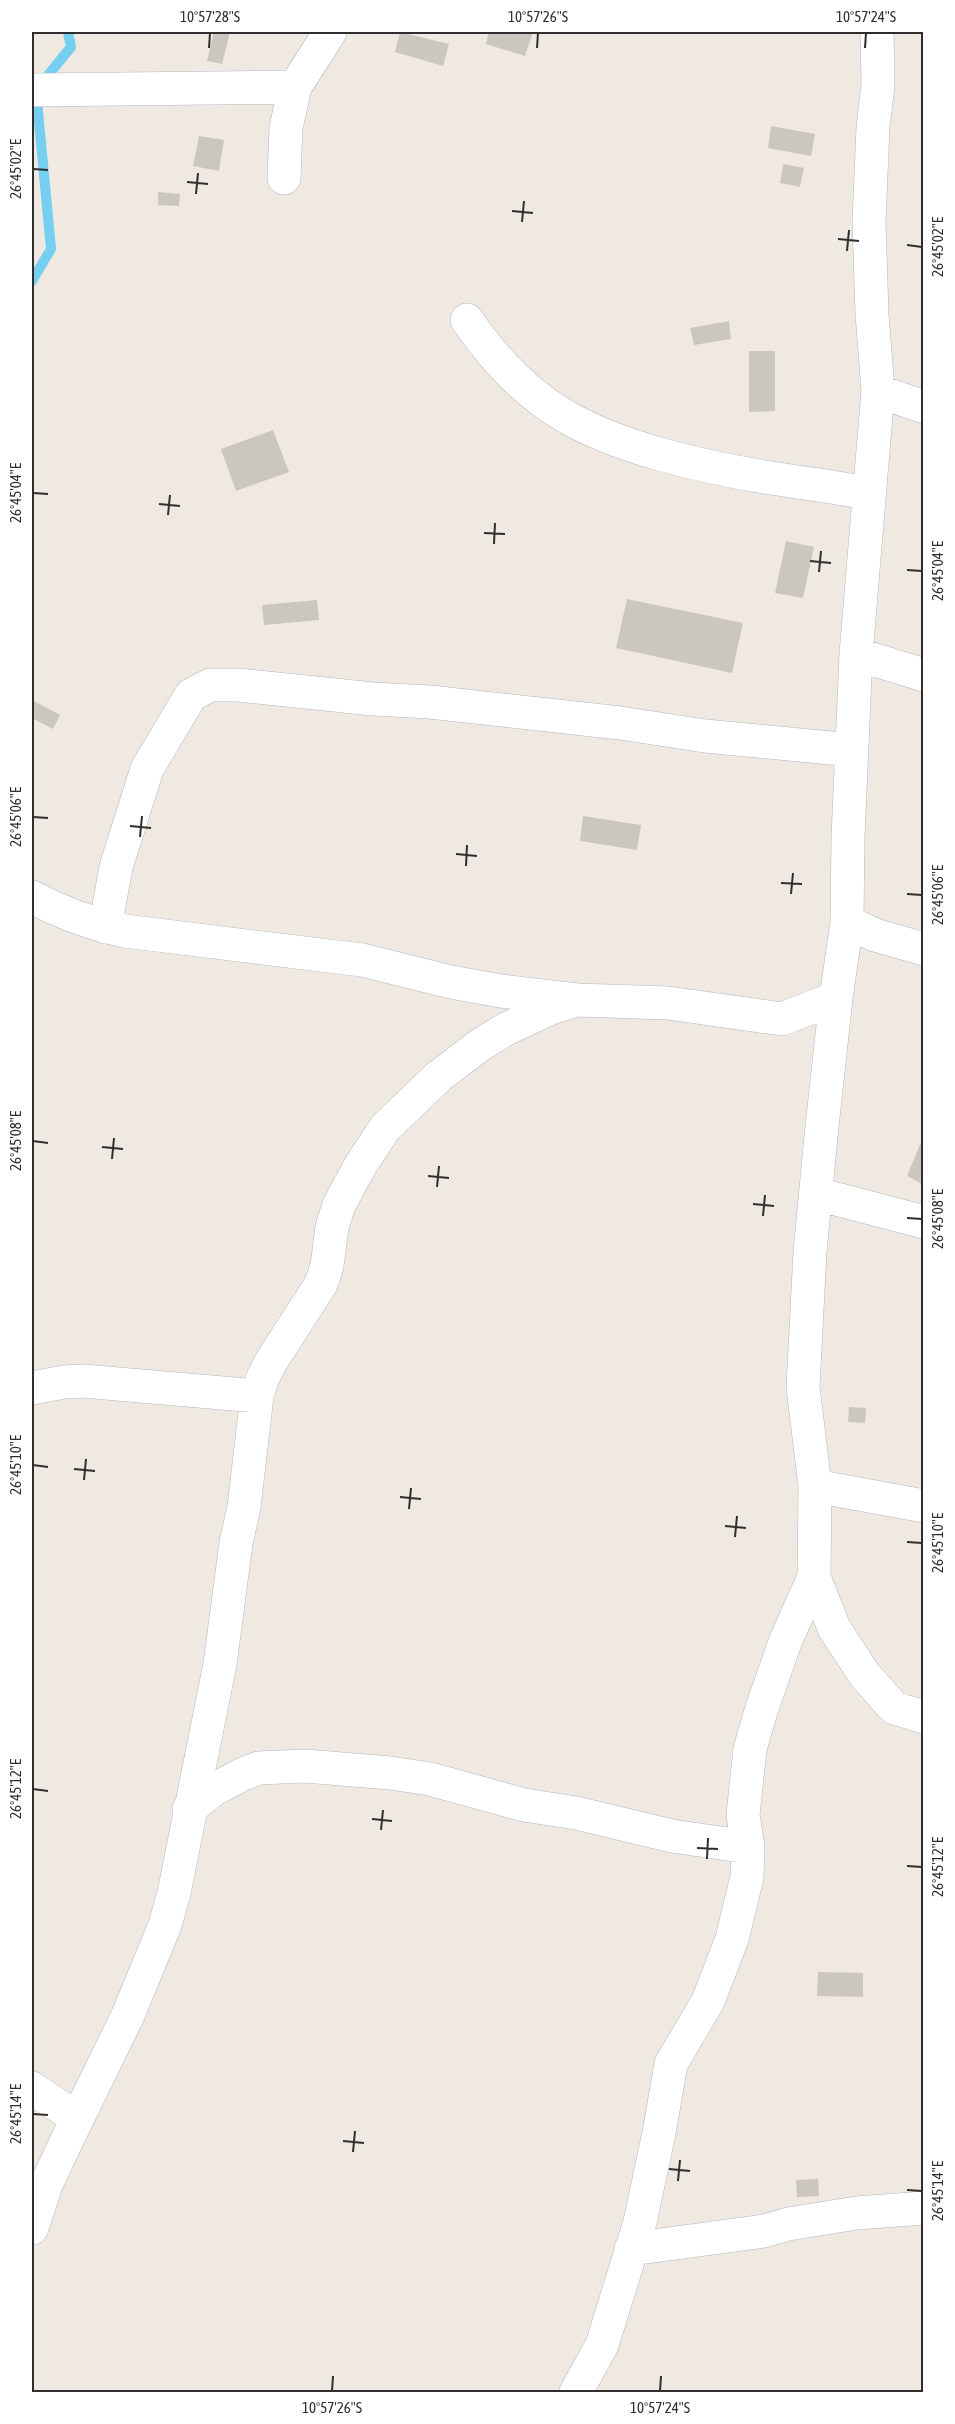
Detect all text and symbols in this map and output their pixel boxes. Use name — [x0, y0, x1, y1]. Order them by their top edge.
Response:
text: 10°57'28"S — [180, 8, 240, 25]
text: 10°57'26"S — [508, 8, 568, 25]
text: 10°57'24"S — [836, 8, 896, 25]
text: 26°45'02"E — [7, 138, 24, 199]
text: 26°45'02"E — [929, 216, 946, 277]
text: 26°45'04"E — [7, 462, 24, 523]
text: 26°45'04"E — [929, 540, 946, 601]
text: 26°45'06"E — [7, 786, 24, 847]
text: 26°45'06"E — [929, 864, 946, 925]
text: 26°45'08"E — [7, 1110, 24, 1171]
text: 26°45'08"E — [929, 1188, 946, 1249]
text: 26°45'10"E — [7, 1434, 24, 1495]
text: 26°45'10"E — [929, 1512, 946, 1573]
text: 26°45'12"E — [7, 1758, 24, 1819]
text: 26°45'12"E — [929, 1836, 946, 1897]
text: 26°45'14"E — [7, 2083, 24, 2144]
text: 26°45'14"E — [929, 2160, 946, 2221]
text: 10°57'26"S — [302, 2399, 362, 2416]
text: 10°57'24"S — [630, 2399, 690, 2416]

